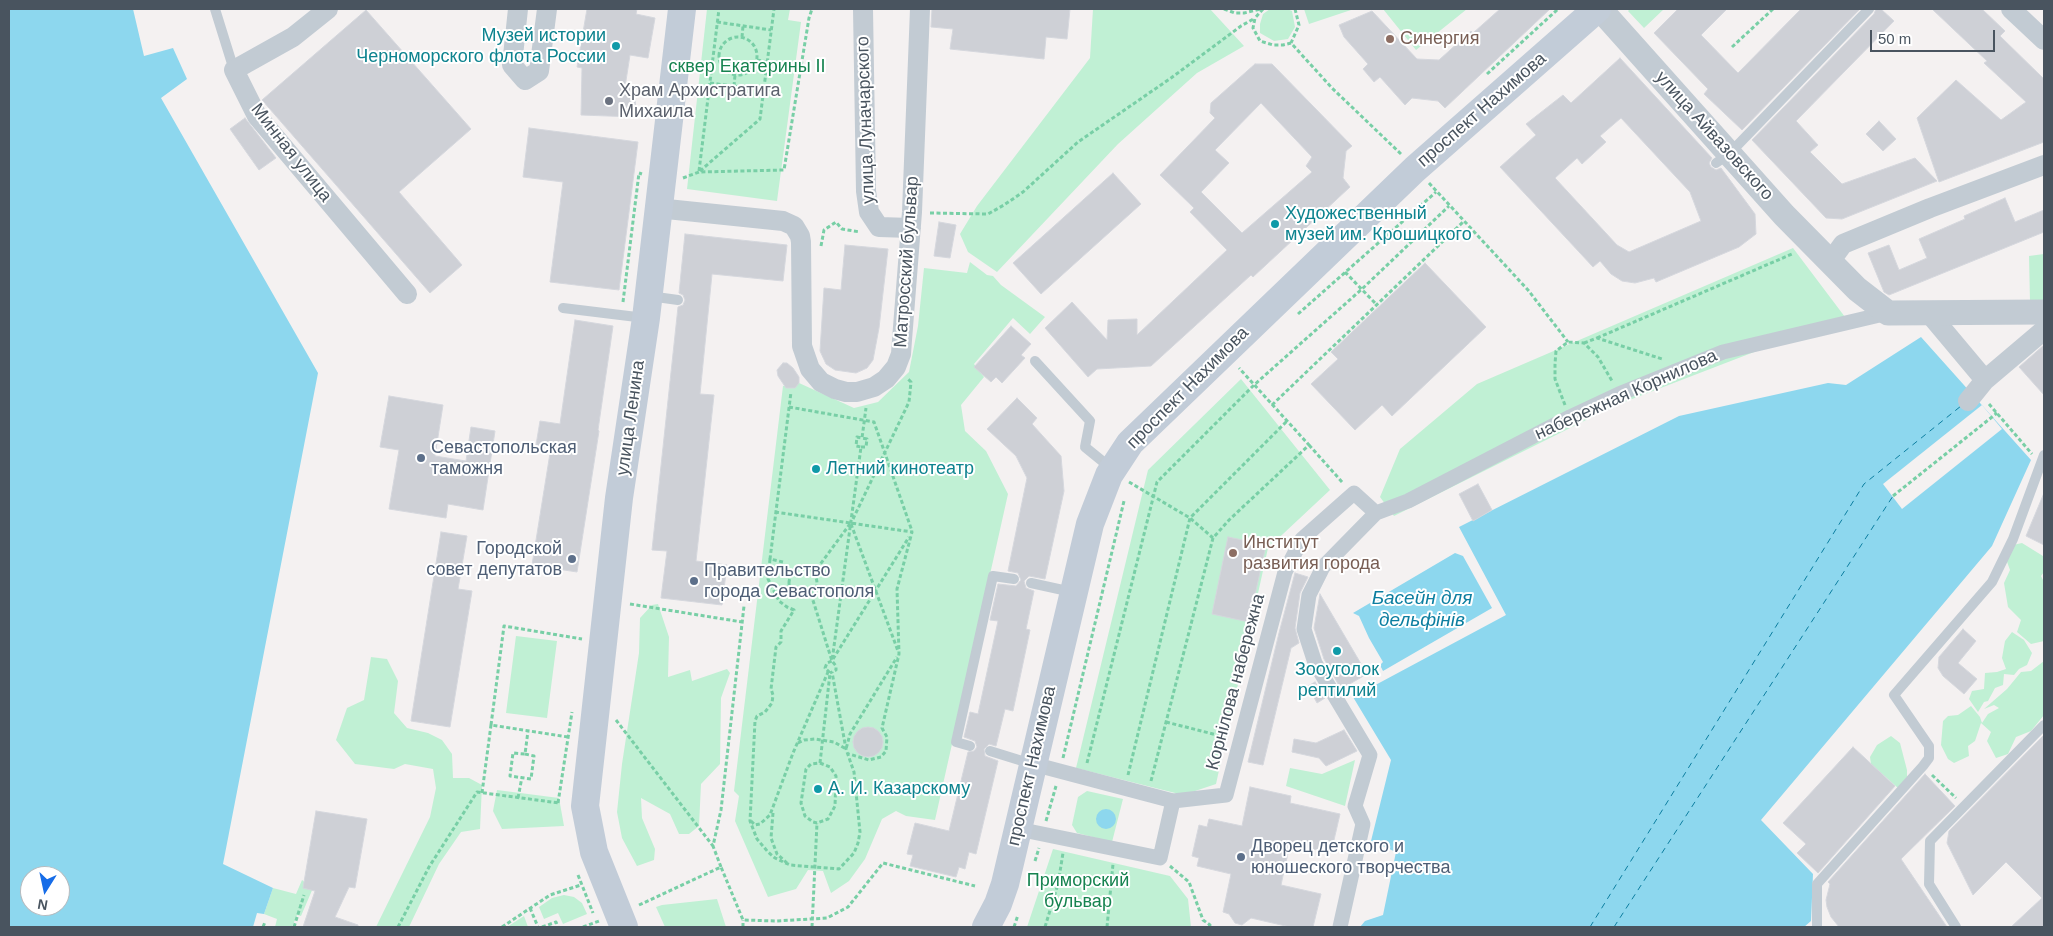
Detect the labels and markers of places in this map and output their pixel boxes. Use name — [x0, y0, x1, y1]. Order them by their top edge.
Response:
place label: Музей истории Черноморского флота России — [356, 25, 606, 68]
place label: Синергия — [1400, 28, 1479, 50]
marker: Синергия — [1384, 33, 1396, 45]
marker: Музей истории Черноморского флота России — [610, 40, 622, 52]
place label: Храм Архистратига Михаила — [619, 80, 781, 122]
marker: Храм Архистратига Михаила — [603, 95, 615, 107]
place label: Художественный музей им. Крошицкого — [1285, 203, 1472, 245]
marker: Художественный музей им. Крошицкого — [1269, 218, 1281, 230]
place label: Севастопольская таможня — [431, 437, 577, 479]
marker: Севастопольская таможня — [415, 452, 427, 464]
place label: Летний кинотеатр — [826, 458, 974, 480]
marker: Летний кинотеатр — [810, 463, 822, 475]
place label: Институт развития города — [1243, 532, 1380, 574]
place label: Городской совет депутатов — [426, 538, 562, 580]
marker: Институт развития города — [1227, 547, 1239, 559]
marker: Городской совет депутатов — [566, 553, 578, 565]
place label: Правительство города Севастополя — [704, 560, 874, 602]
marker: Правительство города Севастополя — [688, 575, 700, 587]
marker: Зооуголок рептилий — [1331, 645, 1343, 657]
place label: Зооуголок рептилий — [1295, 659, 1379, 702]
place label: А. И. Казарскому — [828, 778, 970, 800]
marker: А. И. Казарскому — [812, 783, 824, 795]
place label: Дворец детского и юношеского творчества — [1251, 836, 1450, 879]
marker: Дворец детского и юношеского творчества — [1235, 851, 1247, 863]

